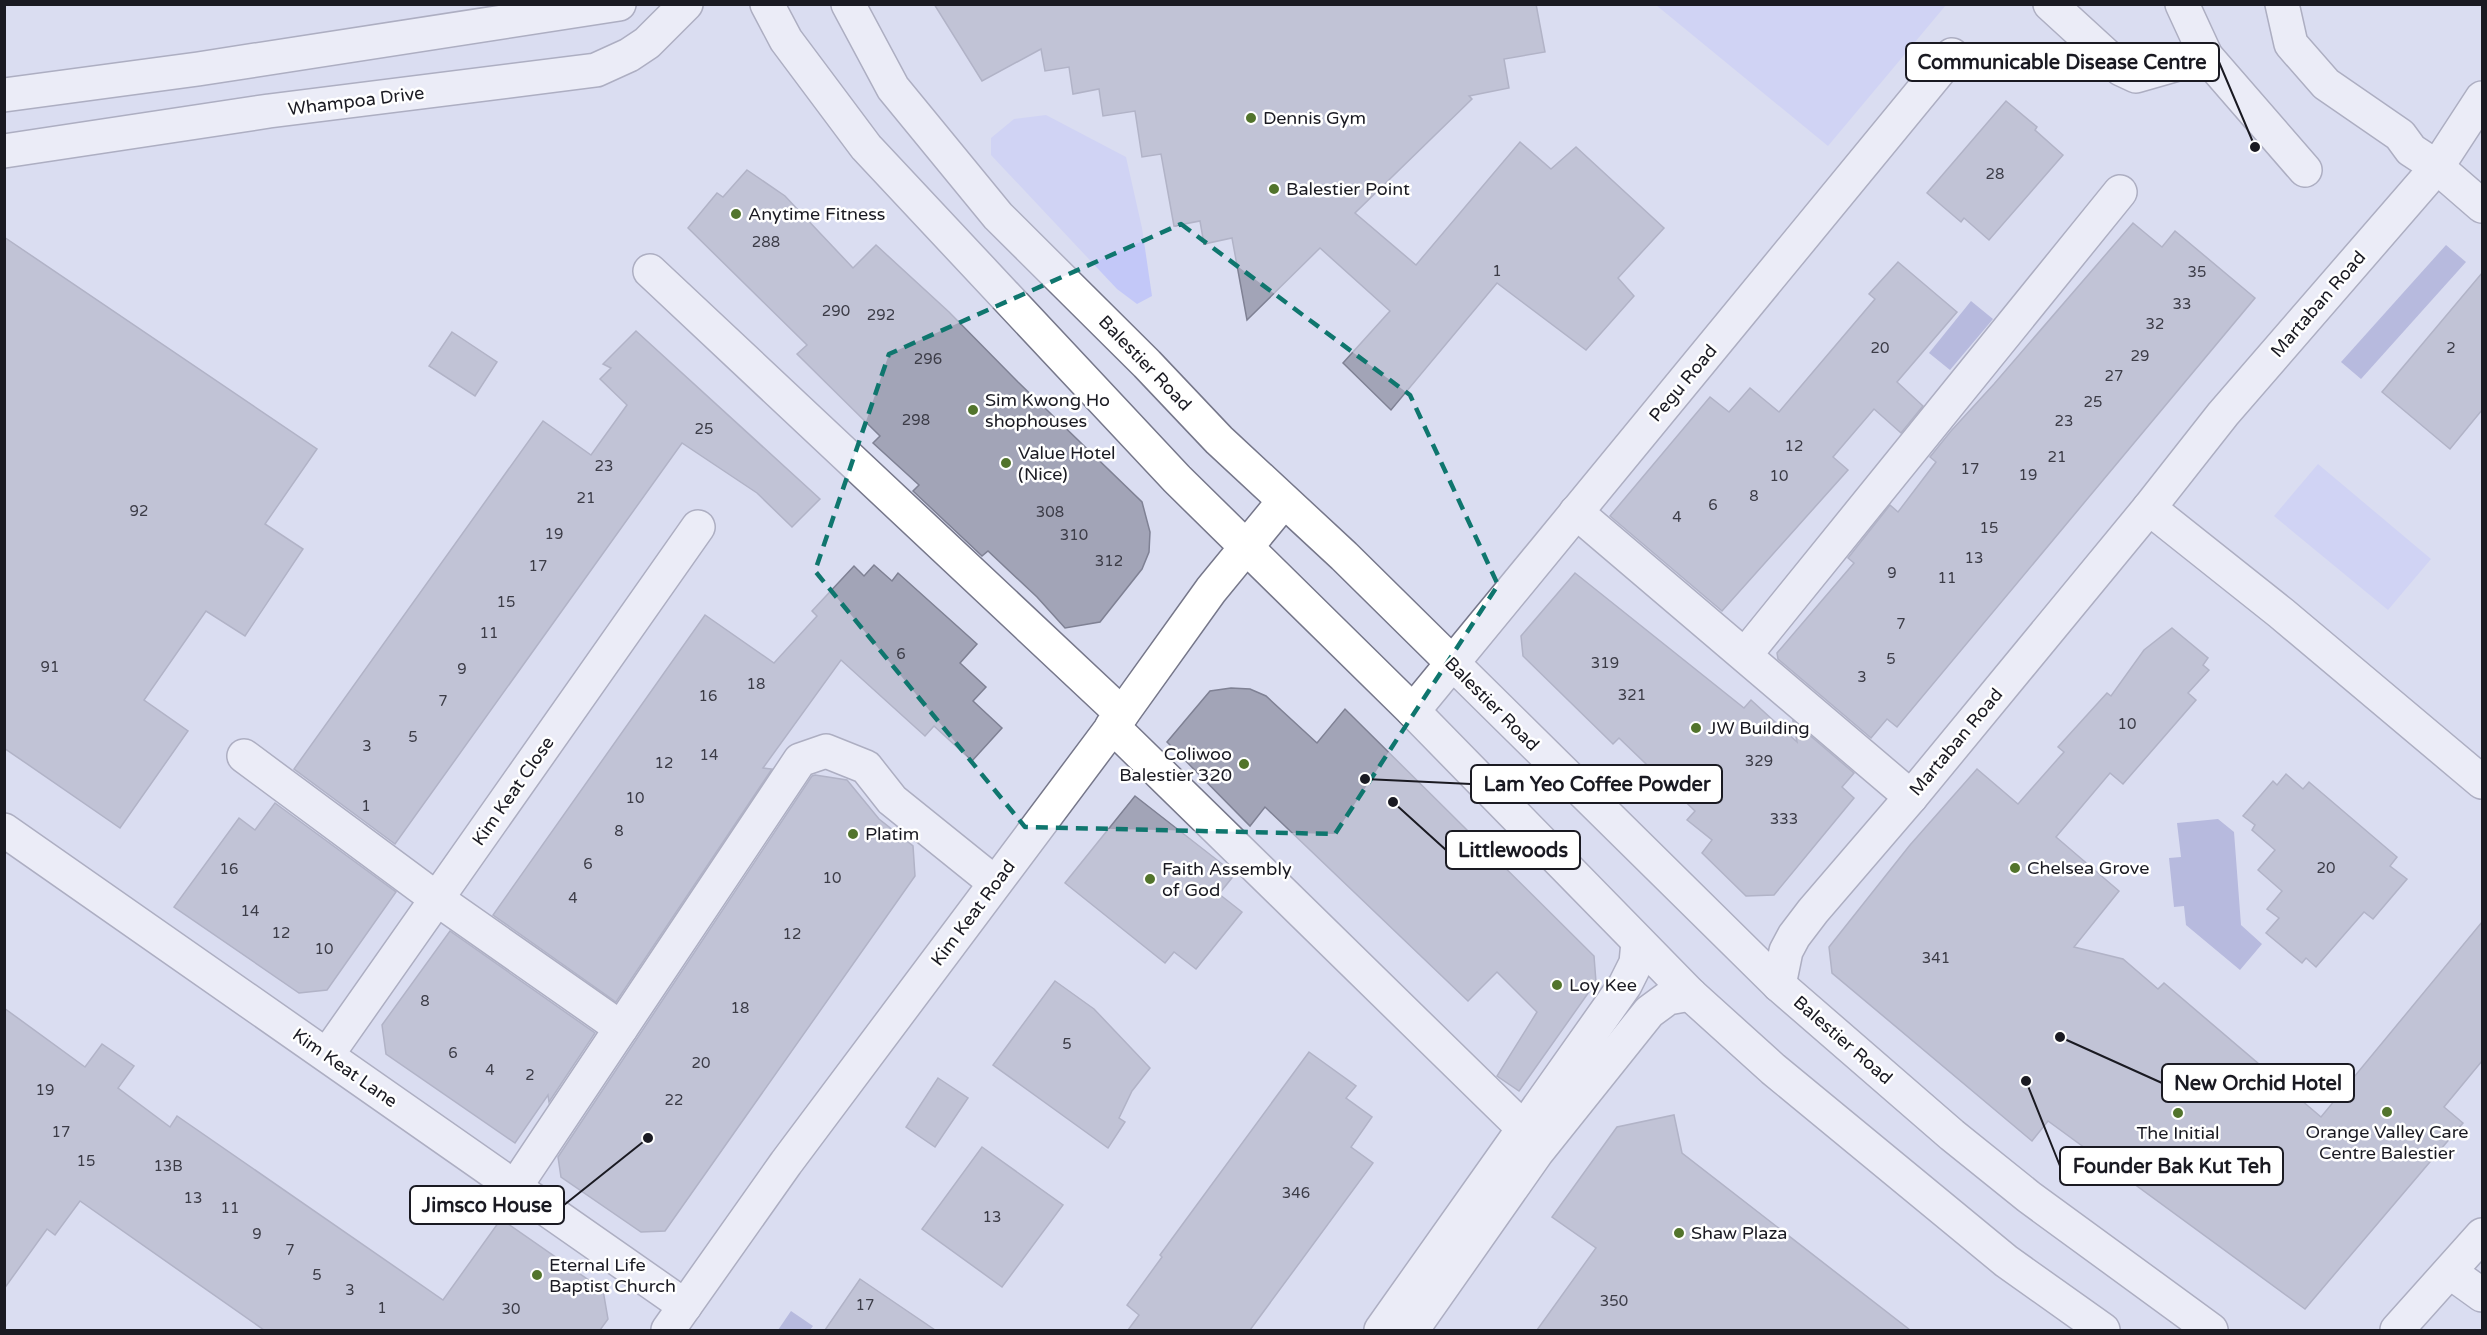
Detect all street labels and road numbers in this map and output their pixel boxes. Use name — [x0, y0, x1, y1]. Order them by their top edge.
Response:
street label: Whampoa Drive — [287, 82, 425, 120]
street label: Martaban Road — [2266, 246, 2370, 362]
street label: Balestier Road — [1094, 311, 1196, 415]
street label: Pegu Road — [1644, 340, 1722, 426]
street label: Balestier Road — [1440, 652, 1544, 756]
street label: Martaban Road — [1905, 684, 2007, 800]
street label: Kim Keat Close — [467, 732, 559, 850]
street label: Kim Keat Road — [926, 856, 1020, 970]
street label: Balestier Road — [1789, 991, 1897, 1089]
street label: Kim Keat Lane — [288, 1024, 402, 1112]

